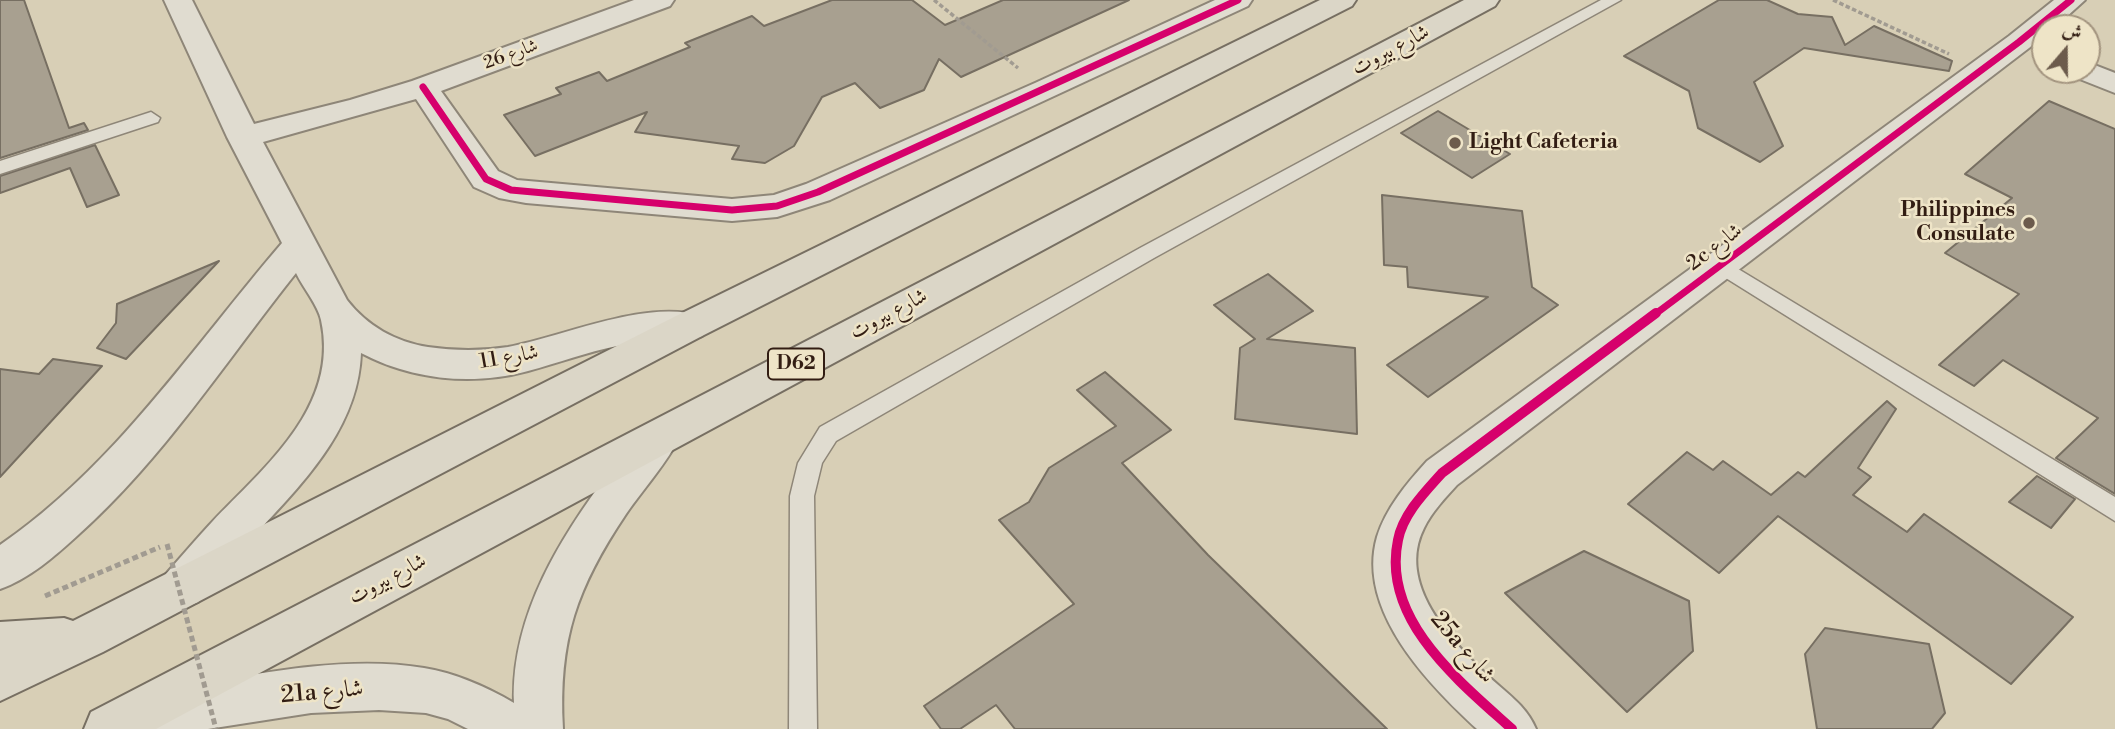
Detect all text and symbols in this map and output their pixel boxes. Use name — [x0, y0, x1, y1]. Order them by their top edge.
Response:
north arrow — [2031, 14, 2101, 84]
text: ش — [2060, 17, 2085, 46]
street label: شارع بيروت — [1348, 20, 1434, 82]
street label: شارع 26 — [481, 35, 541, 75]
place label: Light Cafeteria — [1469, 130, 1618, 156]
marker: Light Cafeteria — [1447, 135, 1463, 151]
place label: Philippines Consulate — [1900, 198, 2015, 248]
marker: Philippines Consulate — [2021, 215, 2037, 231]
street label: 2c شارع — [1682, 219, 1748, 277]
street label: شارع بيروت — [846, 284, 932, 346]
street label: شارع 11 — [477, 340, 541, 376]
road number: D62 — [768, 348, 824, 380]
street label: شارع بيروت — [345, 549, 431, 611]
street label: 25a شارع — [1423, 606, 1501, 690]
street label: 21a شارع — [279, 675, 365, 711]

